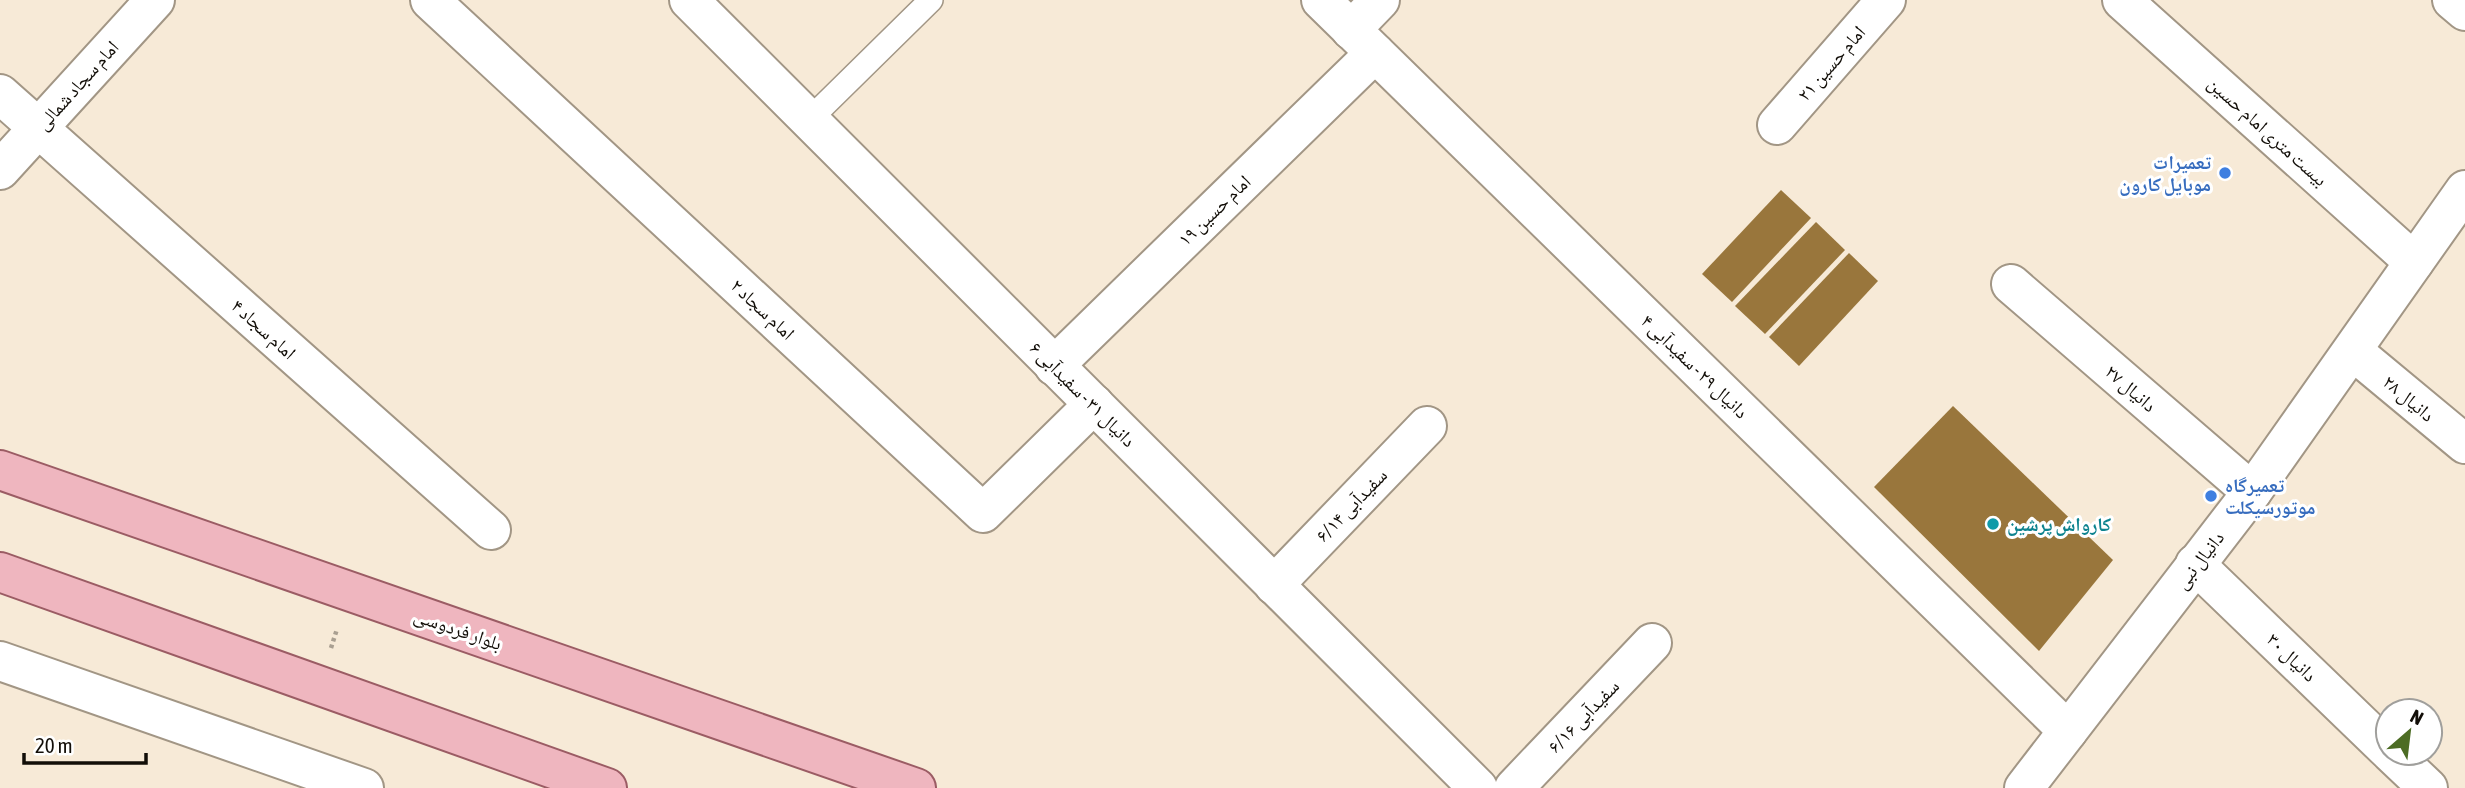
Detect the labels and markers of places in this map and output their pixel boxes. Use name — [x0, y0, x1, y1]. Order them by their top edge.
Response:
place label: تعمیرات موبایل کارون — [2119, 151, 2212, 196]
marker: تعمیرات موبایل کارون — [2217, 165, 2233, 181]
place label: تعمیرگاه موتورسیکلت — [2225, 474, 2315, 519]
marker: تعمیرگاه موتورسیکلت — [2203, 488, 2219, 504]
place label: کارواش پرشین — [2007, 513, 2112, 536]
marker: کارواش پرشین — [1985, 516, 2001, 532]

